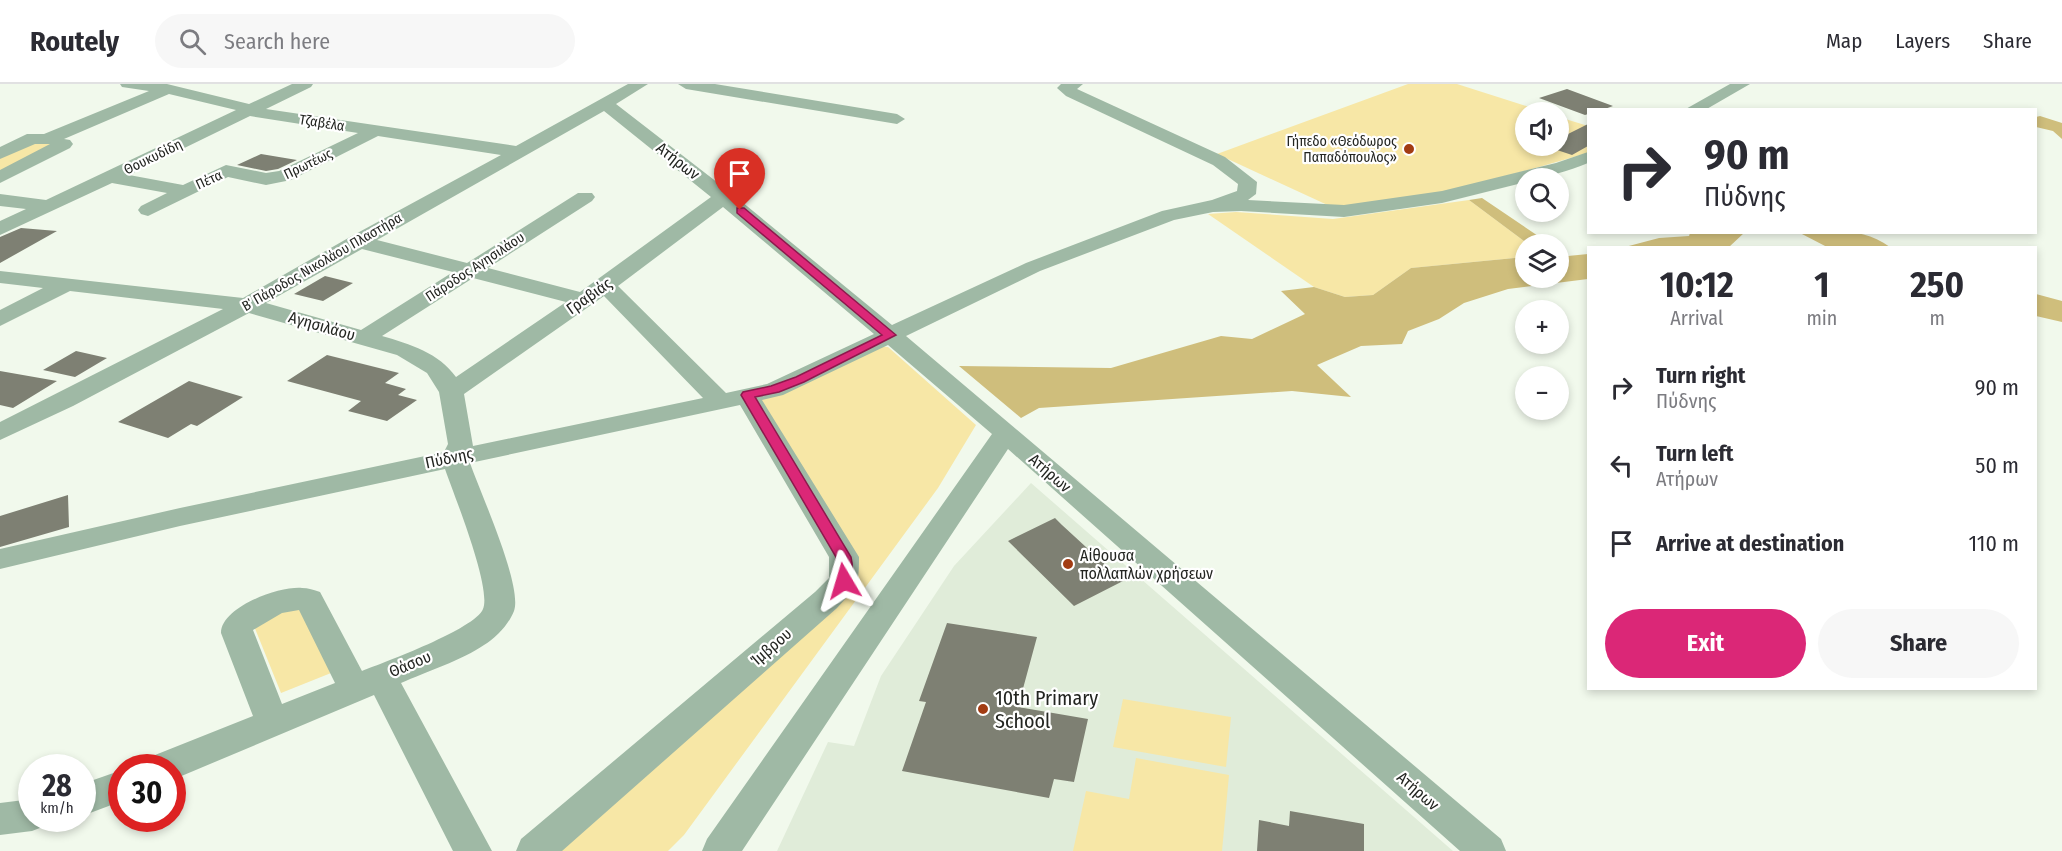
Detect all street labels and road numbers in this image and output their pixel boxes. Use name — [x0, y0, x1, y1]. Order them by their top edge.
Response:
street label: Τζαβέλα — [298, 111, 346, 135]
street label: Θουκυδίδη — [121, 136, 185, 178]
street label: Ατήρων — [653, 138, 703, 184]
street label: Πρωτέως — [281, 145, 335, 183]
street label: Πέτα — [193, 167, 225, 193]
street label: Β΄ Πάροδος Νικολάου Πλαστήρα — [239, 209, 405, 315]
street label: Πάροδος Αγησιλάου — [422, 229, 528, 305]
street label: Γραβιάς — [563, 274, 615, 318]
street label: Αγησιλάου — [286, 307, 358, 345]
street label: Πύδνης — [423, 444, 475, 472]
street label: Ατήρων — [1025, 450, 1075, 496]
street label: Ίμβρου — [747, 624, 795, 670]
street label: Θάσου — [386, 647, 434, 681]
street label: Ατήρων — [1393, 768, 1443, 814]

